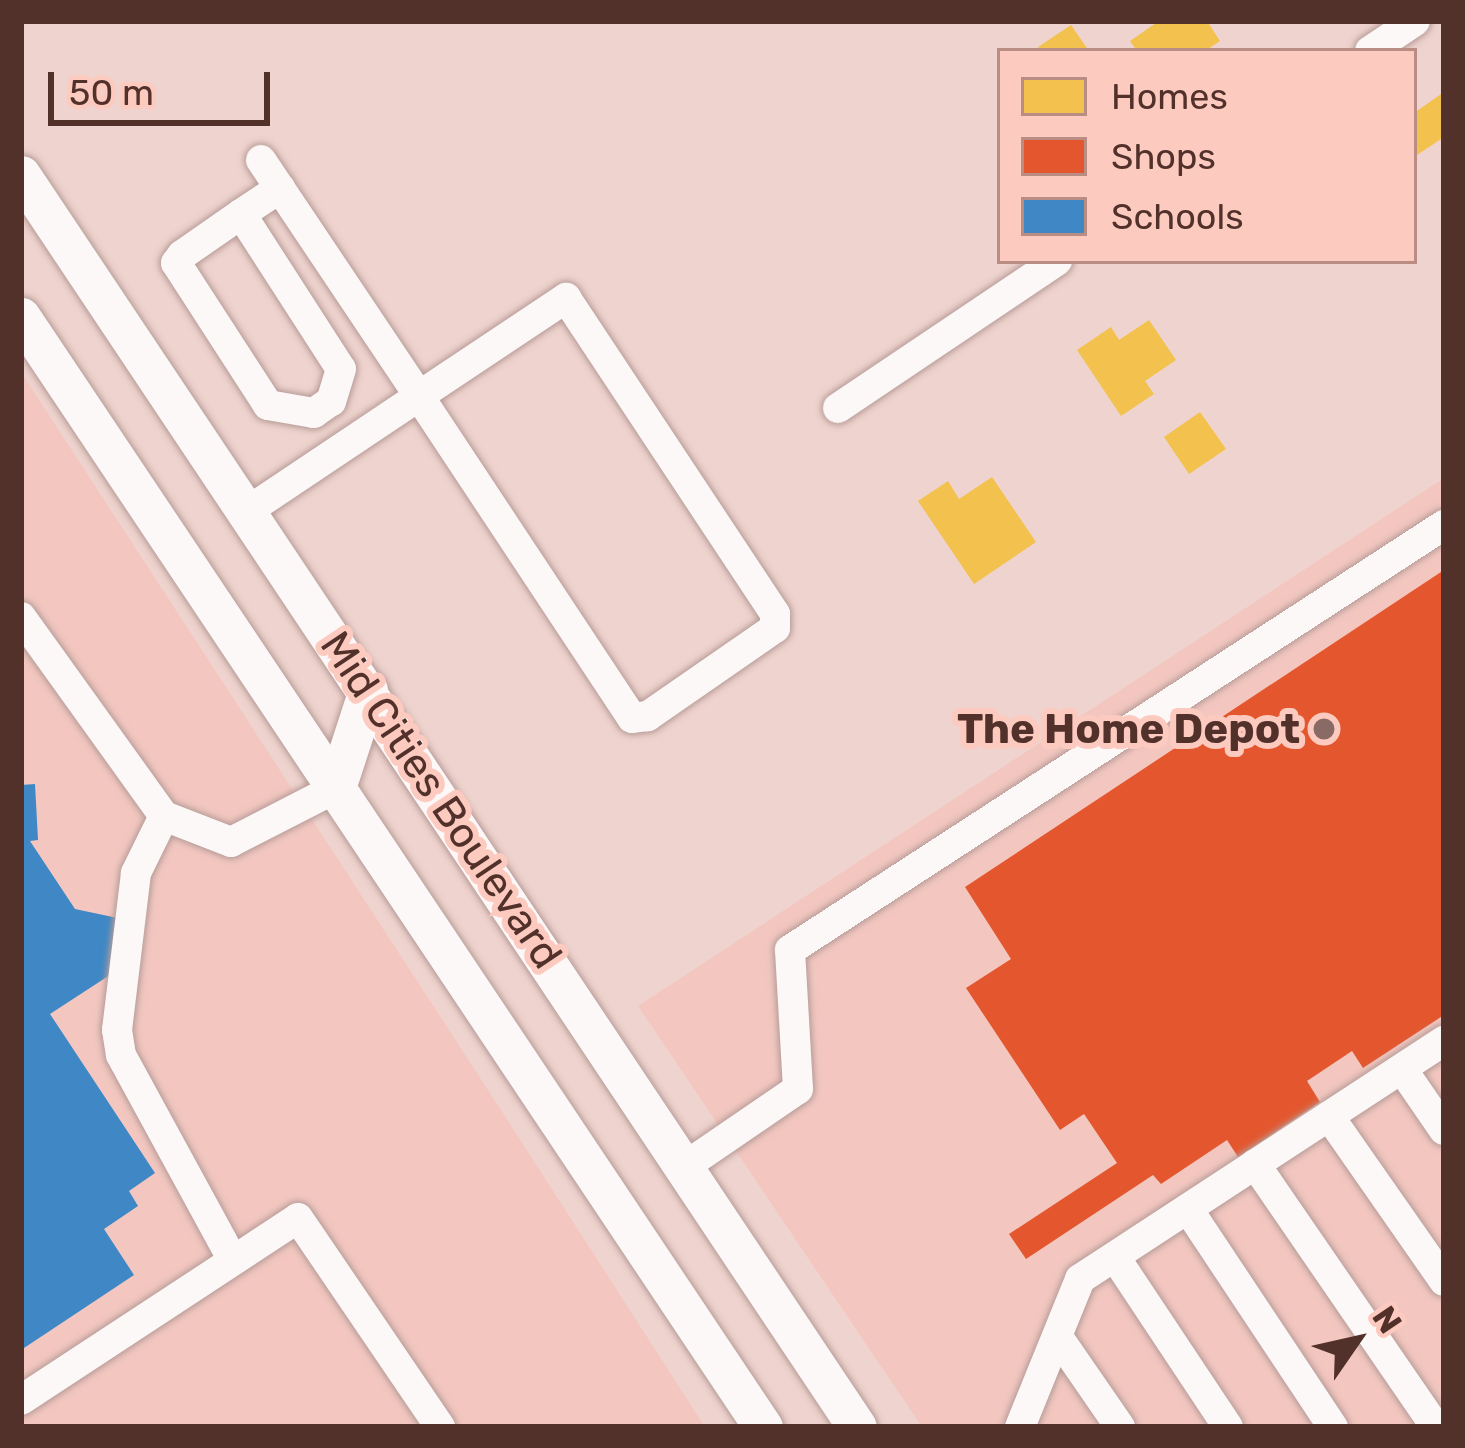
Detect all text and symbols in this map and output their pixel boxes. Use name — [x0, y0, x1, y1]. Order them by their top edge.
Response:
scale bar — [54, 48, 276, 122]
legend — [997, 48, 1417, 264]
text: 50 m — [69, 71, 154, 114]
text: Homes — [1111, 75, 1228, 118]
text: Shops — [1111, 135, 1216, 178]
text: Schools — [1111, 195, 1244, 238]
street label: Mid Cities Boulevard — [310, 622, 572, 978]
place label: The Home Depot — [957, 704, 1300, 754]
marker: The Home Depot — [1311, 716, 1337, 742]
north arrow — [1297, 1280, 1417, 1400]
text: N — [1364, 1299, 1410, 1340]

